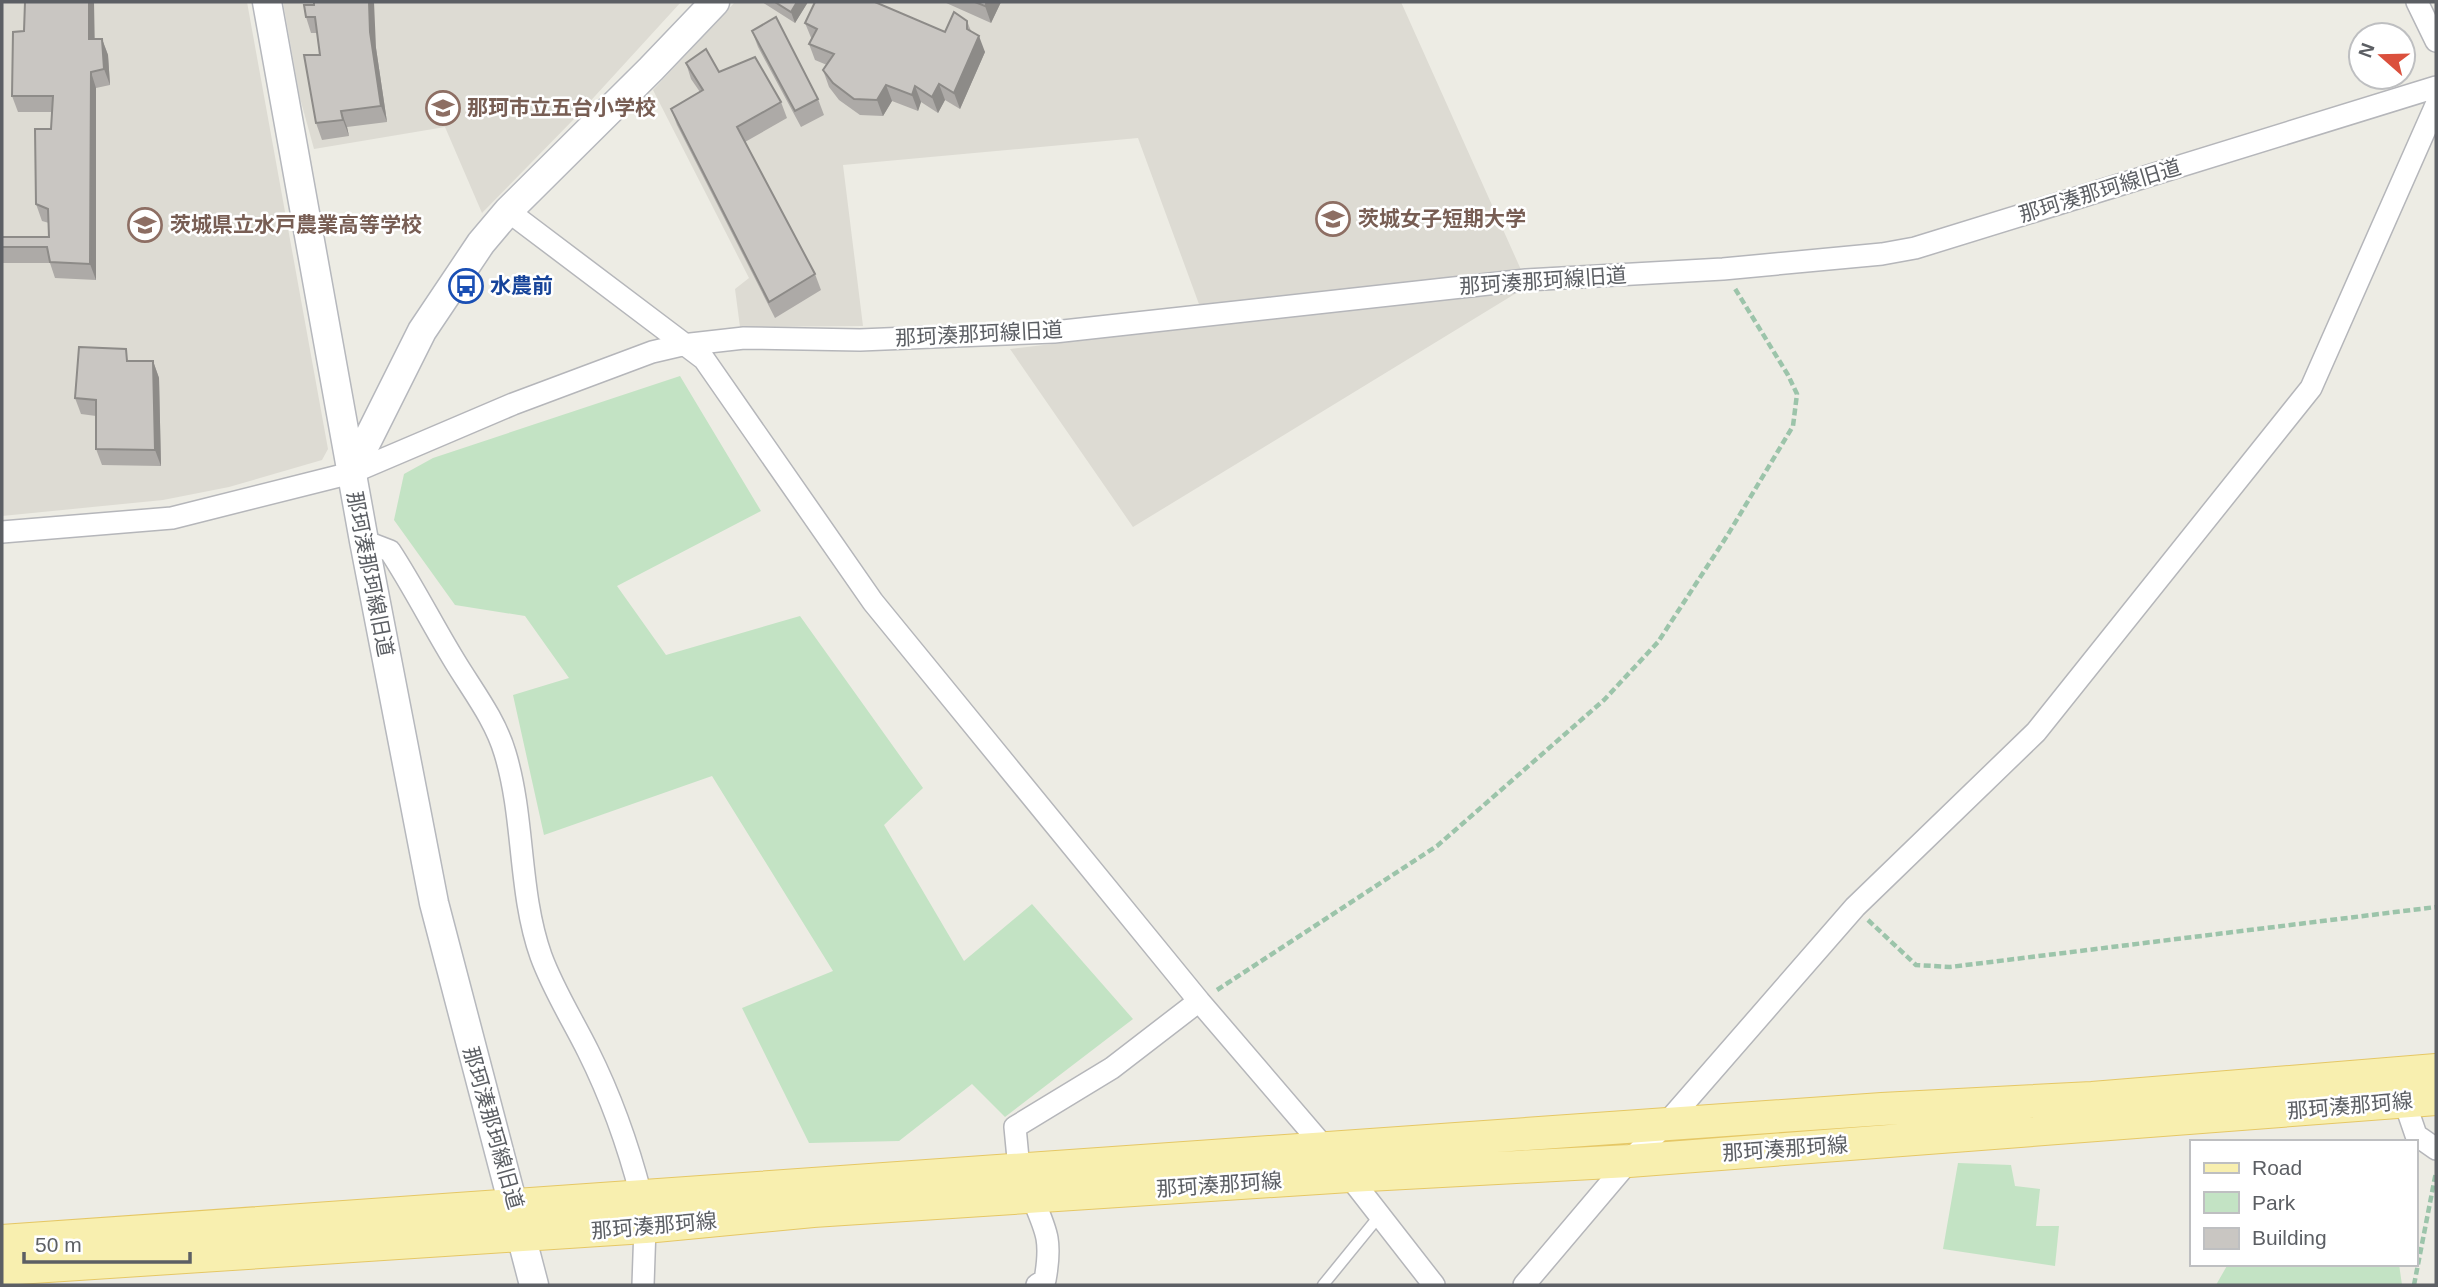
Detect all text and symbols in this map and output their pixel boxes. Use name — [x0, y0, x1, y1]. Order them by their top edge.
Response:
north arrow — [2347, 21, 2417, 91]
text: N — [2354, 40, 2379, 60]
school or university icon: 那珂市立五台小学校 — [424, 89, 462, 127]
place label: 那珂市立五台小学校 — [467, 96, 656, 119]
street label: 那珂湊那珂線旧道 — [2016, 155, 2184, 226]
school or university icon: 茨城女子短期大学 — [1314, 200, 1352, 238]
school or university icon: 茨城県立水戸農業高等学校 — [126, 206, 164, 244]
place label: 茨城女子短期大学 — [1358, 207, 1526, 230]
place label: 茨城県立水戸農業高等学校 — [170, 213, 422, 236]
street label: 那珂湊那珂線旧道 — [1458, 263, 1628, 298]
bus stop icon: 水農前 — [447, 267, 485, 305]
place label: 水農前 — [490, 274, 553, 297]
street label: 那珂湊那珂線旧道 — [894, 318, 1063, 349]
street label: 那珂湊那珂線旧道 — [343, 489, 398, 659]
street label: 那珂湊那珂線旧道 — [459, 1044, 528, 1212]
street label: 那珂湊那珂線 — [2286, 1089, 2414, 1122]
street label: 那珂湊那珂線 — [1721, 1133, 1849, 1164]
legend — [2190, 1140, 2417, 1266]
text: Road — [2252, 1156, 2302, 1179]
street label: 那珂湊那珂線 — [1155, 1169, 1283, 1200]
text: Park — [2252, 1191, 2296, 1214]
street label: 那珂湊那珂線 — [590, 1209, 718, 1242]
scale bar — [24, 1220, 191, 1264]
text: Building — [2252, 1226, 2327, 1249]
text: 50 m — [35, 1233, 82, 1256]

